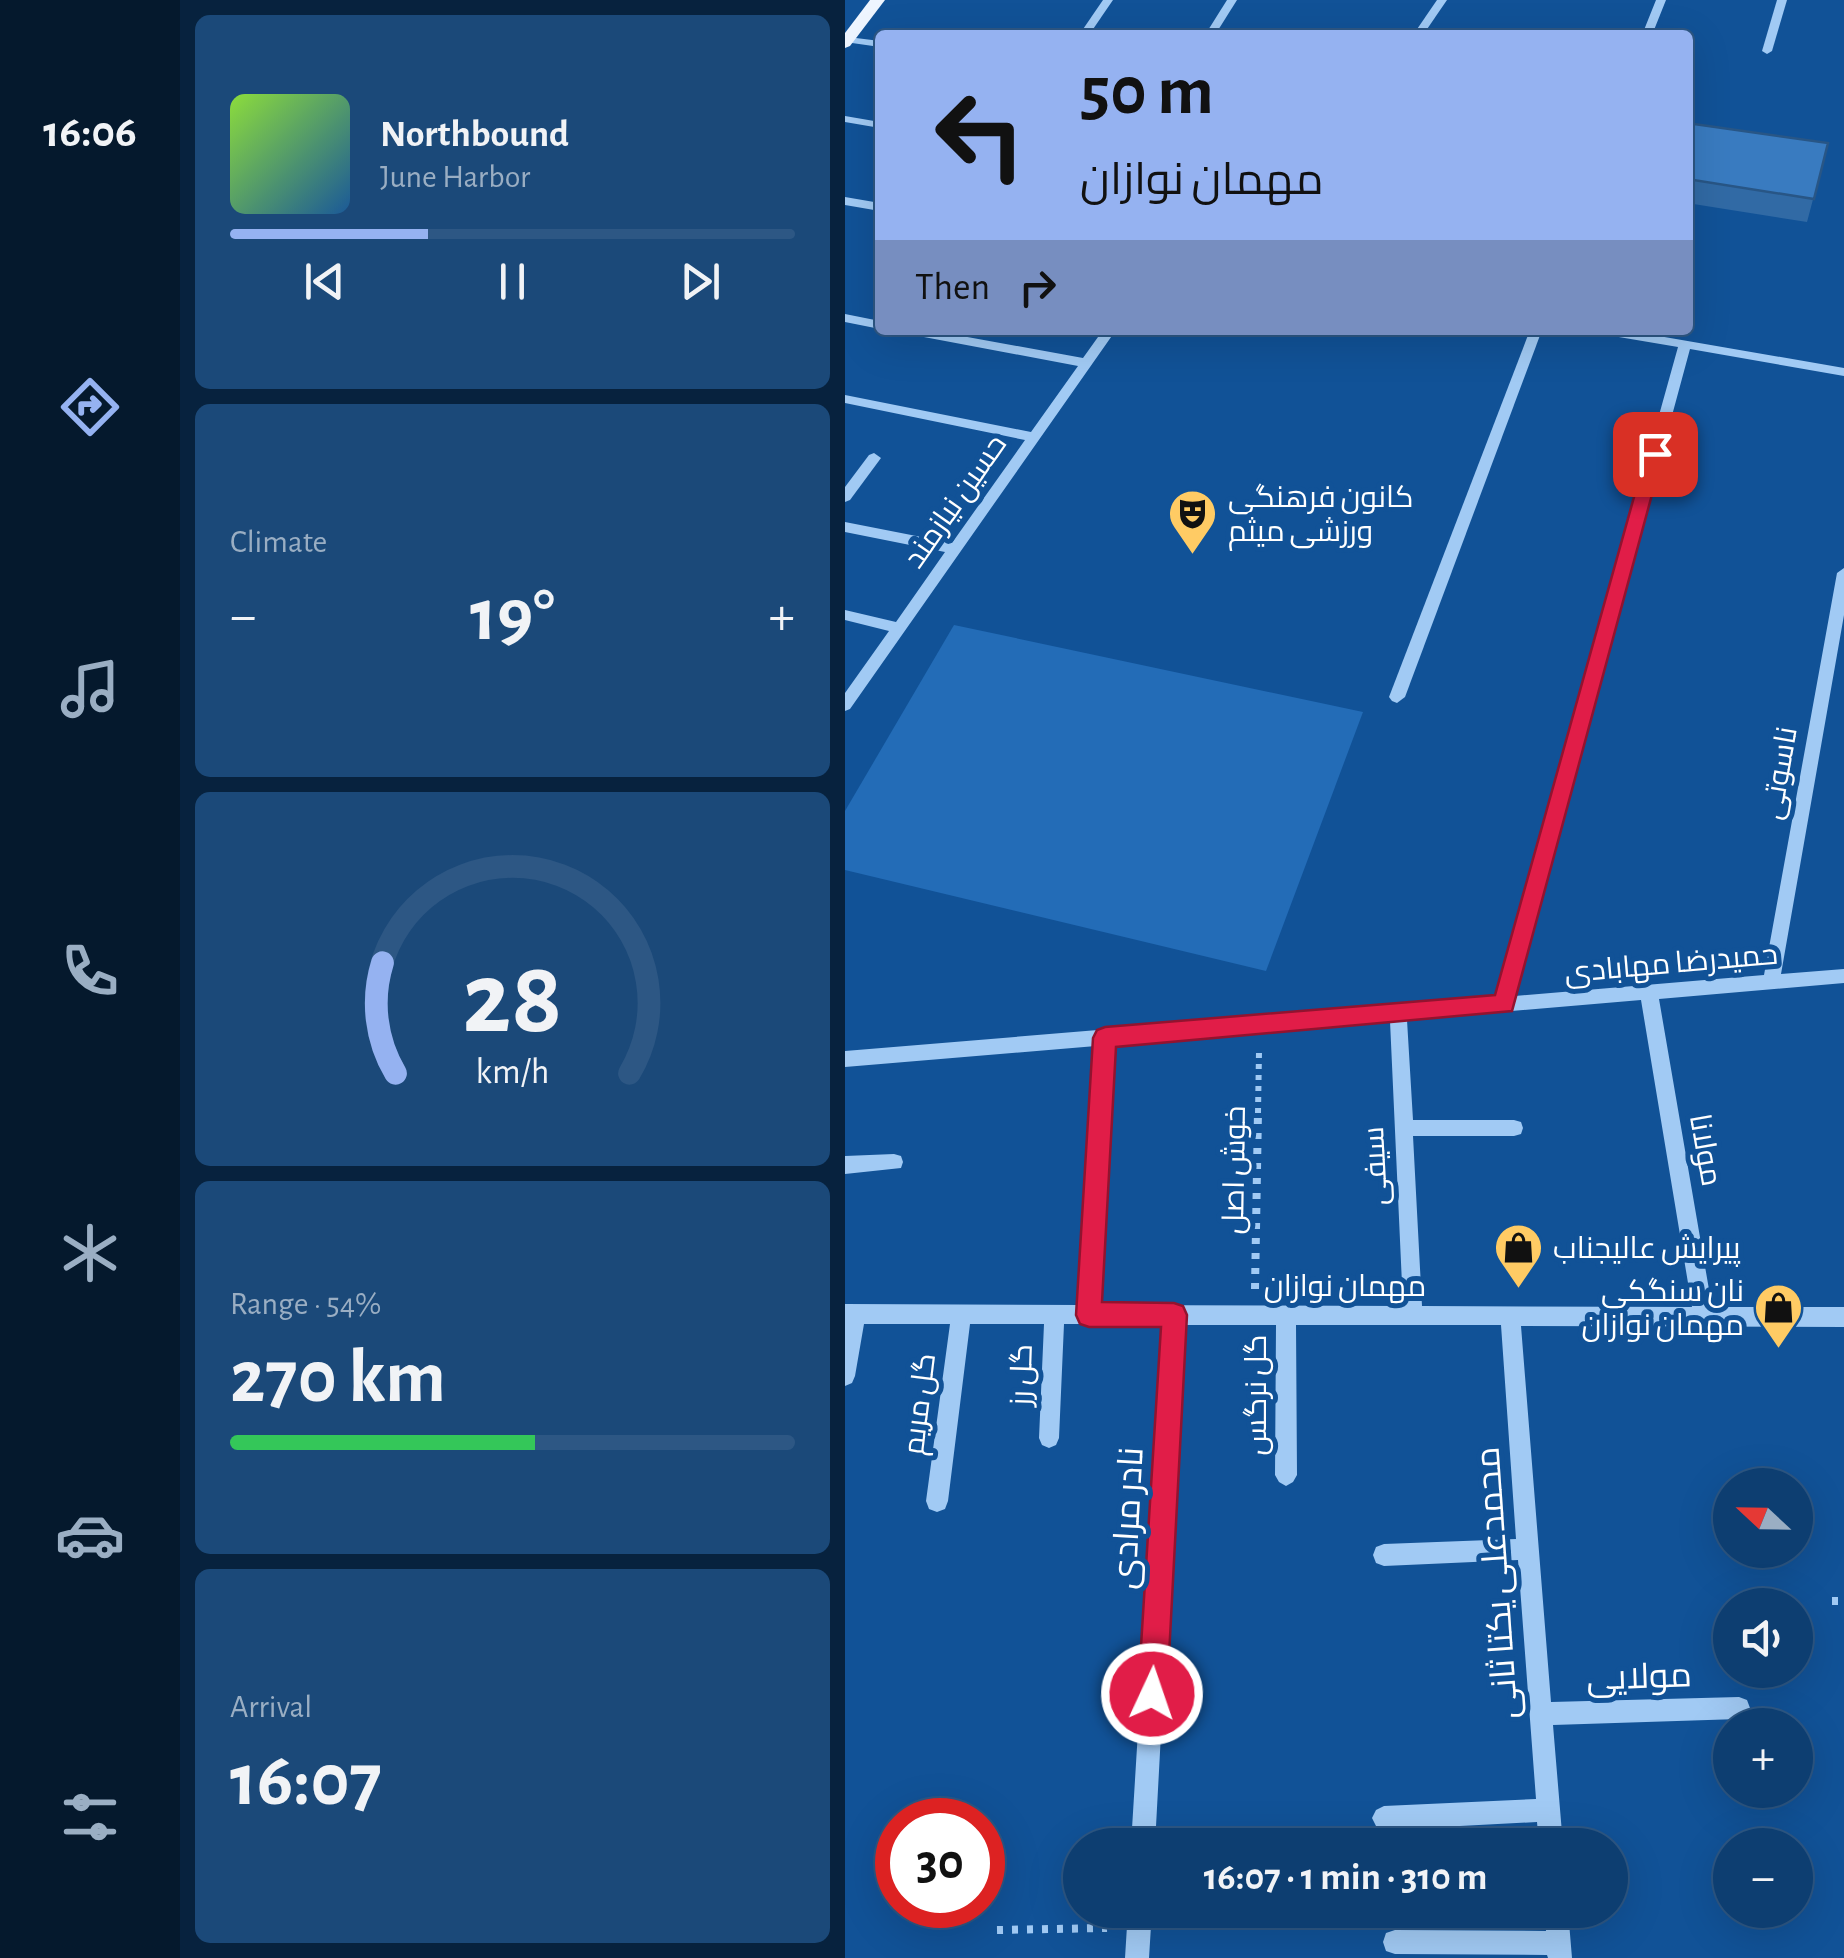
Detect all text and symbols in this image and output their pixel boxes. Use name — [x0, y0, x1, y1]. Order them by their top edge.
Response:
text: 50 m — [1080, 57, 1214, 127]
icon: left — [915, 70, 1045, 200]
text: 16:06 — [43, 110, 137, 155]
text: Northbound — [380, 116, 569, 154]
text: مهمان نوازان — [1080, 158, 1324, 203]
text: June Harbor — [380, 161, 530, 193]
icon: previous — [297, 254, 352, 309]
icon: pause — [485, 254, 540, 309]
icon: next — [673, 254, 728, 309]
icon: right — [1010, 260, 1065, 315]
text: Then — [915, 269, 990, 307]
icon: directions — [55, 372, 125, 442]
pin — [1613, 412, 1698, 497]
icon: arrive — [1628, 427, 1683, 482]
street label: حسین نیازمند — [899, 430, 1014, 575]
place label: کانون فرهنگی ورزشی میثم — [1228, 483, 1414, 551]
theatre icon: کانون فرهنگی ورزشی میثم — [1167, 488, 1219, 556]
text: Climate — [230, 526, 327, 558]
text: 19° — [470, 579, 555, 654]
text: − — [230, 589, 256, 644]
text: + — [769, 589, 795, 644]
icon: music — [55, 654, 125, 724]
street label: ناسوتی — [1757, 725, 1805, 822]
icon: phone — [55, 936, 125, 1006]
street label: حمیدرضا مهابادی — [1563, 940, 1779, 990]
text: 28 — [462, 948, 563, 1052]
text: km/h — [476, 1054, 549, 1090]
street label: خوش اصل — [1219, 1105, 1253, 1235]
street label: مولانا — [1683, 1112, 1726, 1189]
street label: سیفی — [1359, 1125, 1395, 1206]
icon: climate — [55, 1218, 125, 1288]
shop icon: پیرایش عالیجناب — [1492, 1222, 1544, 1290]
place label: پیرایش عالیجناب — [1553, 1234, 1740, 1267]
street label: مهمان نوازان — [1264, 1272, 1426, 1304]
place label: نان سنگکی مهمان‌ نوازان — [1582, 1277, 1744, 1343]
shop icon: نان سنگکی مهمان‌ نوازان — [1753, 1282, 1805, 1350]
text: Range · 54% — [230, 1288, 381, 1320]
street label: گل نرگس — [1242, 1335, 1274, 1455]
text: 270 km — [230, 1341, 446, 1416]
street label: گل رز — [1006, 1344, 1040, 1409]
street label: گل مریم — [899, 1352, 945, 1457]
street label: محمدعلی یکتا ثانی — [1471, 1445, 1526, 1720]
street label: نادر مرادی — [1107, 1446, 1152, 1590]
north arrow — [1713, 1468, 1813, 1568]
map controls — [1713, 1468, 1813, 1928]
icon: car — [55, 1500, 125, 1570]
button: sound — [1713, 1588, 1813, 1688]
position arrow — [1100, 1642, 1204, 1746]
street label: مولایی — [1586, 1658, 1692, 1699]
text: Arrival — [230, 1691, 312, 1723]
button: + — [1713, 1708, 1813, 1808]
text: 16:07 — [230, 1744, 382, 1819]
icon: filters — [55, 1782, 125, 1852]
speed limit sign: 30 — [875, 1798, 1005, 1928]
button: − — [1713, 1828, 1813, 1928]
text: 16:07 · 1 min · 310 m — [1204, 1859, 1487, 1897]

